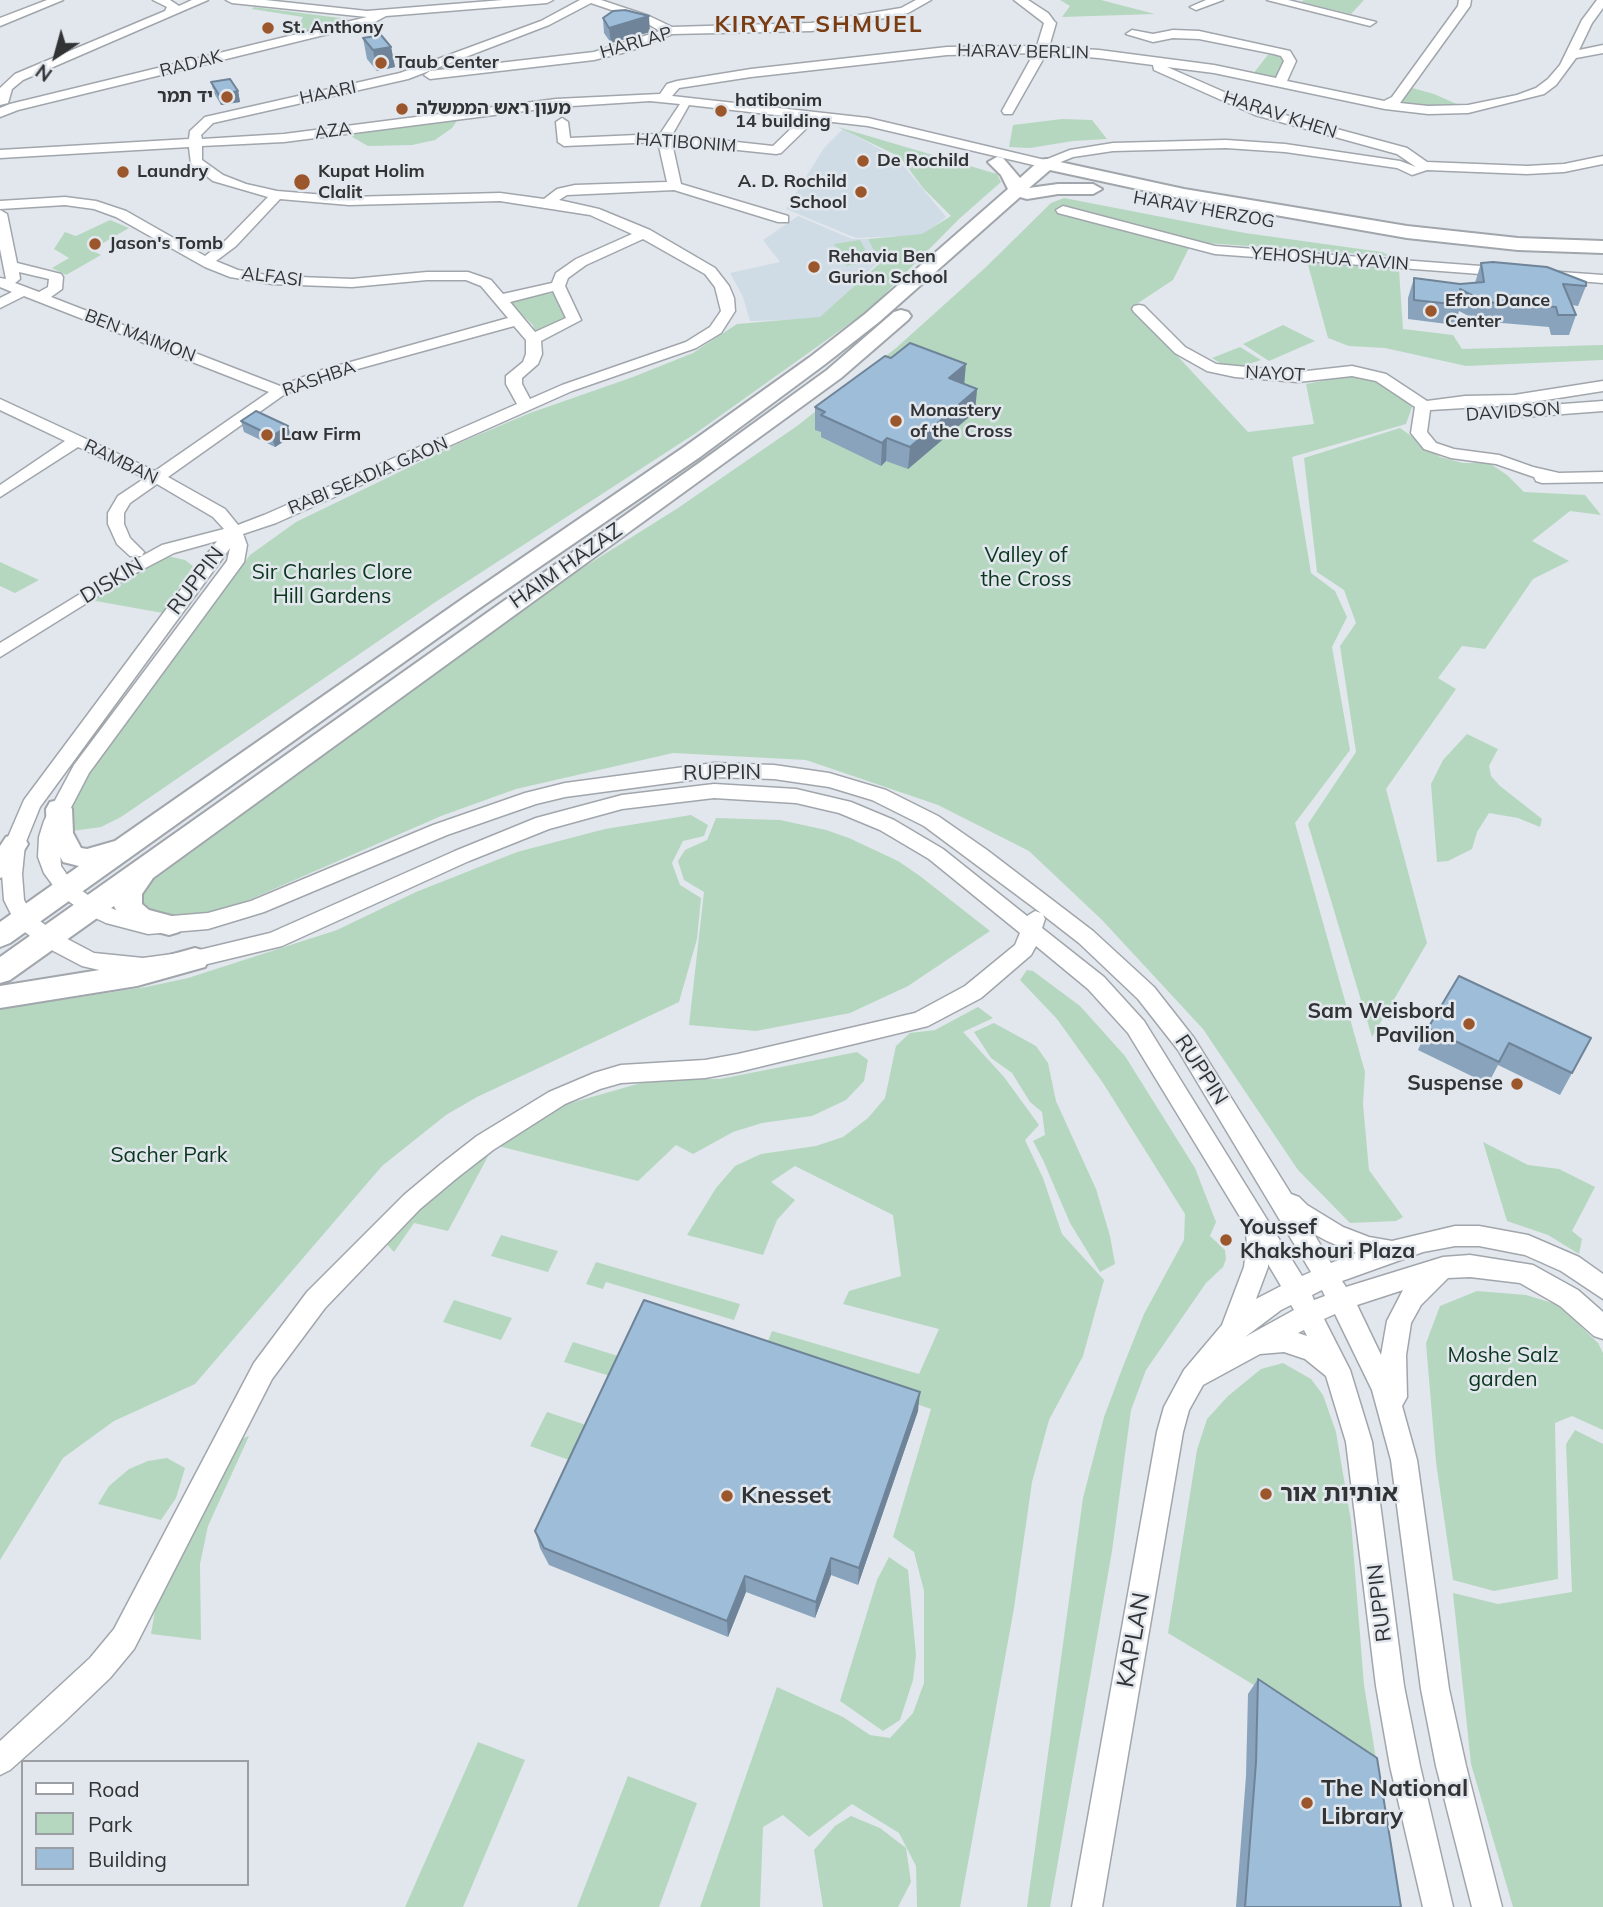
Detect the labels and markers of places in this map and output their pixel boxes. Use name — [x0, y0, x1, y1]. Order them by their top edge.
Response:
place label: St. Anthony — [282, 17, 383, 39]
marker: St. Anthony — [260, 20, 276, 36]
place label: Taub Center — [395, 52, 499, 74]
marker: Taub Center — [373, 55, 389, 71]
place label: יד תמר — [157, 86, 213, 108]
marker: יד תמר — [219, 89, 235, 105]
place label: hatibonim 14 building — [735, 90, 831, 132]
place label: מעון ראש הממשלה — [416, 98, 571, 120]
marker: מעון ראש הממשלה — [394, 101, 410, 117]
marker: hatibonim 14 building — [713, 103, 729, 119]
place label: De Rochild — [877, 150, 969, 172]
marker: De Rochild — [855, 153, 871, 169]
place label: Laundry — [137, 161, 208, 183]
place label: Kupat Holim Clalit — [318, 161, 425, 204]
marker: Laundry — [115, 164, 131, 180]
place label: A. D. Rochild School — [738, 171, 847, 214]
marker: Kupat Holim Clalit — [292, 172, 312, 192]
marker: A. D. Rochild School — [853, 184, 869, 200]
place label: Jason's Tomb — [109, 233, 223, 255]
marker: Jason's Tomb — [87, 236, 103, 252]
place label: Rehavia Ben Gurion School — [828, 246, 948, 288]
marker: Rehavia Ben Gurion School — [806, 259, 822, 275]
place label: Efron Dance Center — [1445, 290, 1550, 332]
marker: Efron Dance Center — [1423, 303, 1439, 319]
place label: Monastery of the Cross — [910, 400, 1013, 442]
marker: Monastery of the Cross — [888, 413, 904, 429]
place label: Law Firm — [281, 424, 361, 446]
marker: Law Firm — [259, 427, 275, 443]
place label: Sam Weisbord Pavilion — [1308, 999, 1455, 1049]
marker: Sam Weisbord Pavilion — [1461, 1016, 1477, 1032]
place label: Suspense — [1407, 1071, 1503, 1097]
marker: Suspense — [1509, 1076, 1525, 1092]
place label: Youssef Khakshouri Plaza — [1240, 1215, 1415, 1265]
marker: Youssef Khakshouri Plaza — [1218, 1232, 1234, 1248]
place label: אותיות אור — [1280, 1480, 1398, 1508]
place label: Knesset — [741, 1482, 831, 1510]
marker: אותיות אור — [1258, 1486, 1274, 1502]
marker: Knesset — [719, 1488, 735, 1504]
place label: The National Library — [1321, 1775, 1468, 1831]
marker: The National Library — [1299, 1795, 1315, 1811]

